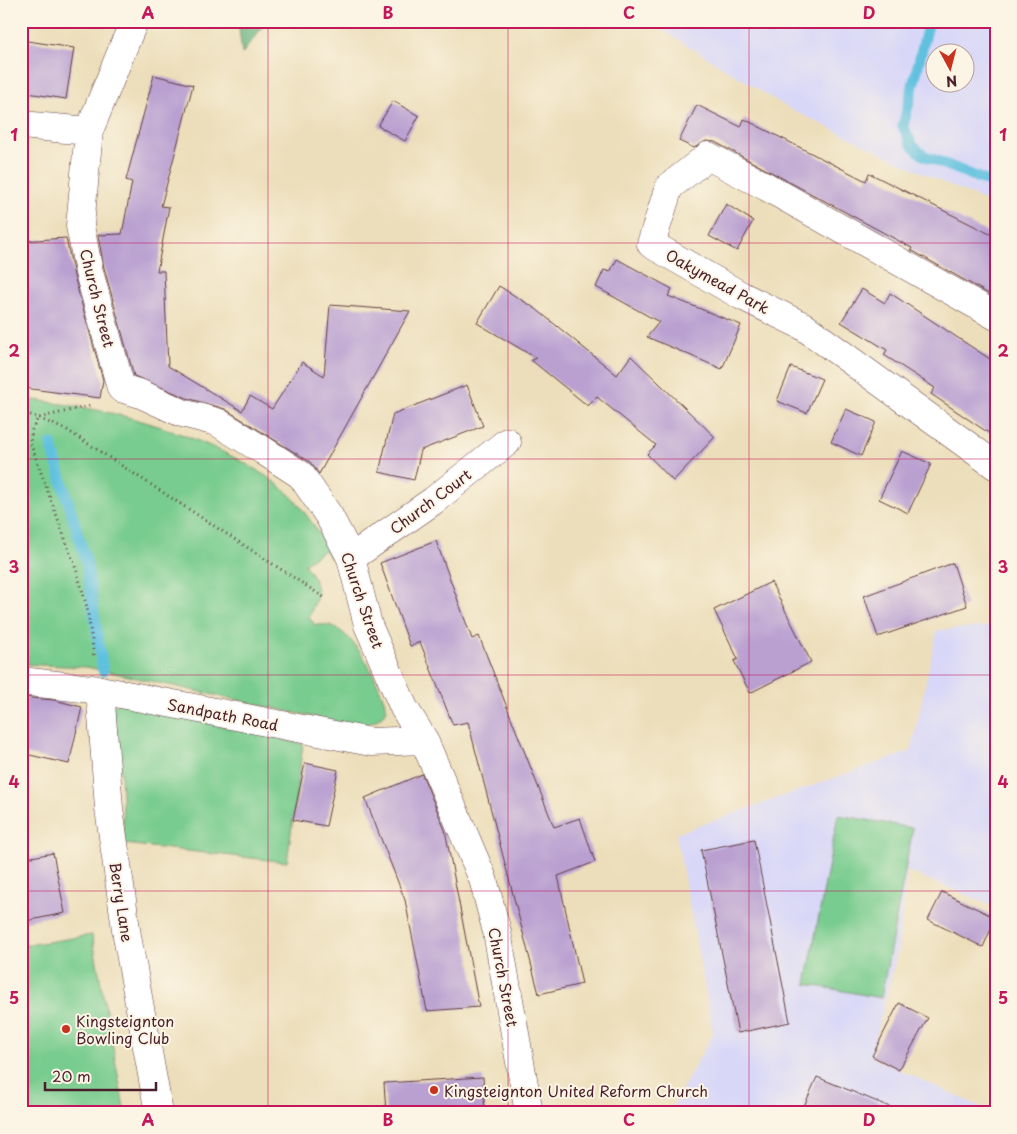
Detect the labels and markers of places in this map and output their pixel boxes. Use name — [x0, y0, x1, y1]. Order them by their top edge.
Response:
place label: Kingsteignton Bowling Club — [76, 1009, 174, 1049]
marker: Kingsteignton Bowling Club — [60, 1023, 72, 1035]
place label: Kingsteignton United Reform Church — [444, 1079, 708, 1102]
marker: Kingsteignton United Reform Church — [428, 1084, 440, 1096]

